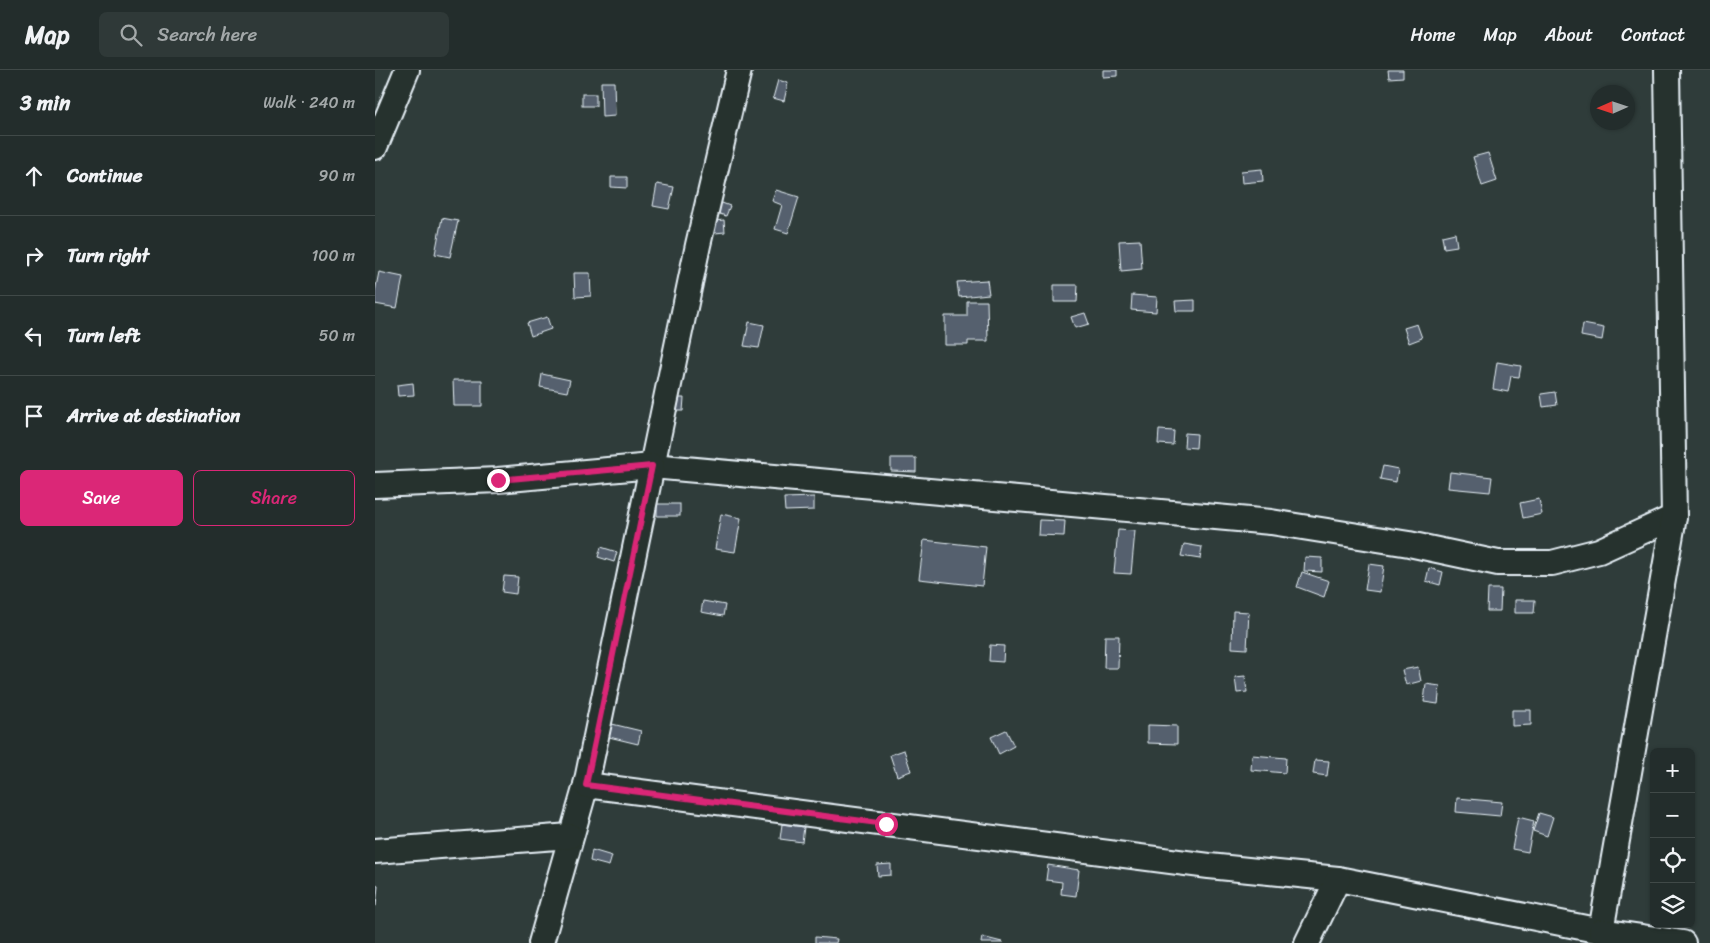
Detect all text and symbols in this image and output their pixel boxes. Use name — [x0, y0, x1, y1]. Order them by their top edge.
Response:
search box — [99, 12, 449, 57]
text: Map — [25, 14, 69, 56]
text: Search here — [157, 18, 257, 51]
text: Home — [1411, 19, 1456, 51]
text: Map — [1484, 19, 1517, 51]
text: About — [1545, 19, 1593, 51]
text: Contact — [1621, 19, 1685, 51]
icon: search — [117, 21, 145, 49]
text: 3 min — [20, 84, 70, 122]
north arrow — [1590, 85, 1635, 130]
text: Walk · 240 m — [263, 88, 355, 117]
text: Continue — [67, 159, 143, 192]
text: 90 m — [319, 161, 355, 190]
icon: ahead — [20, 162, 48, 190]
text: Turn right — [67, 239, 149, 272]
text: 100 m — [311, 241, 355, 270]
icon: right — [20, 242, 48, 270]
text: Turn left — [67, 319, 140, 352]
text: 50 m — [319, 321, 355, 350]
icon: left — [20, 322, 48, 350]
text: Arrive at destination — [67, 399, 240, 432]
icon: arrive — [20, 402, 48, 430]
route end — [487, 469, 510, 492]
button: Save — [20, 470, 183, 526]
button: Share — [193, 470, 355, 526]
map controls — [1650, 748, 1695, 928]
button: + — [1650, 748, 1695, 793]
button: − — [1650, 793, 1695, 838]
route start — [875, 813, 898, 836]
button: locate — [1650, 838, 1695, 883]
button: layers — [1650, 883, 1695, 928]

